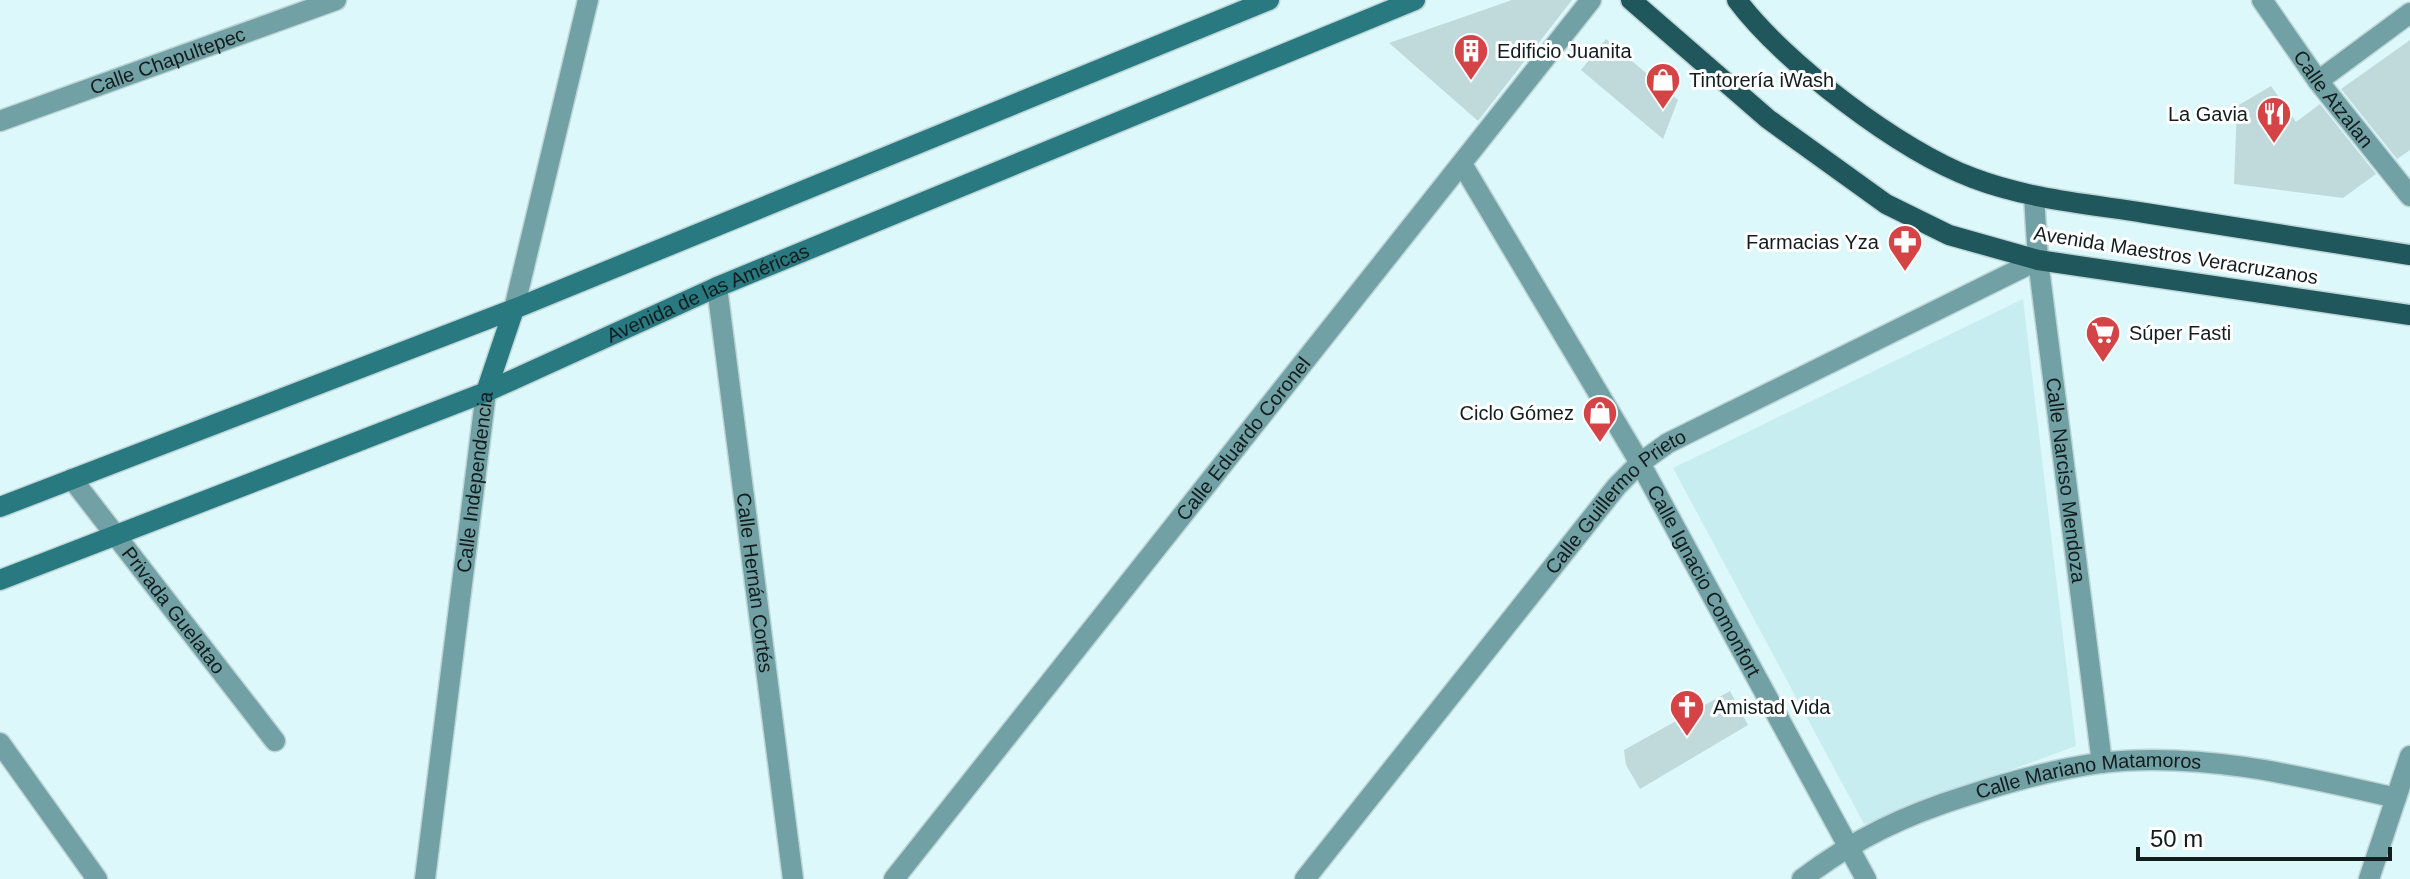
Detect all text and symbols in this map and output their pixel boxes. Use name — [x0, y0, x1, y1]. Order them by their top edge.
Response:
street label: Calle Chapultepec — [87, 23, 248, 99]
building icon: Edificio Juanita — [1452, 32, 1490, 82]
place label: Edificio Juanita — [1497, 40, 1632, 62]
street label: Calle Atzalan — [2289, 46, 2378, 152]
shop icon: Tintorería iWash — [1644, 61, 1682, 111]
place label: Tintorería iWash — [1689, 69, 1834, 91]
restaurant icon: La Gavia — [2255, 95, 2293, 145]
place label: La Gavia — [2168, 103, 2249, 125]
street label: Avenida Maestros Veracruzanos — [2032, 222, 2320, 288]
pharmacy icon: Farmacias Yza — [1886, 223, 1924, 273]
place label: Farmacias Yza — [1746, 231, 1880, 253]
street label: Avenida de las Américas — [603, 239, 812, 347]
supermarket icon: Súper Fasti — [2084, 314, 2122, 364]
place label: Súper Fasti — [2129, 322, 2231, 344]
street label: Calle Eduardo Coronel — [1172, 352, 1315, 525]
street label: Calle Narciso Mendoza — [2042, 376, 2090, 585]
street label: Calle Independencia — [452, 389, 497, 574]
shop icon: Ciclo Gómez — [1581, 394, 1619, 444]
place label: Ciclo Gómez — [1460, 402, 1574, 424]
street label: Calle Guillermo Prieto — [1541, 425, 1690, 578]
street label: Calle Ignacio Comonfort — [1643, 481, 1765, 681]
street label: Calle Hernán Cortés — [732, 491, 777, 674]
street label: Privada Guelatao — [118, 542, 230, 678]
church icon: Amistad Vida — [1668, 688, 1706, 738]
place label: Amistad Vida — [1713, 696, 1831, 718]
street label: Calle Mariano Matamoros — [1973, 749, 2202, 803]
scale bar — [2138, 811, 2390, 861]
text: 50 m — [2150, 825, 2203, 852]

